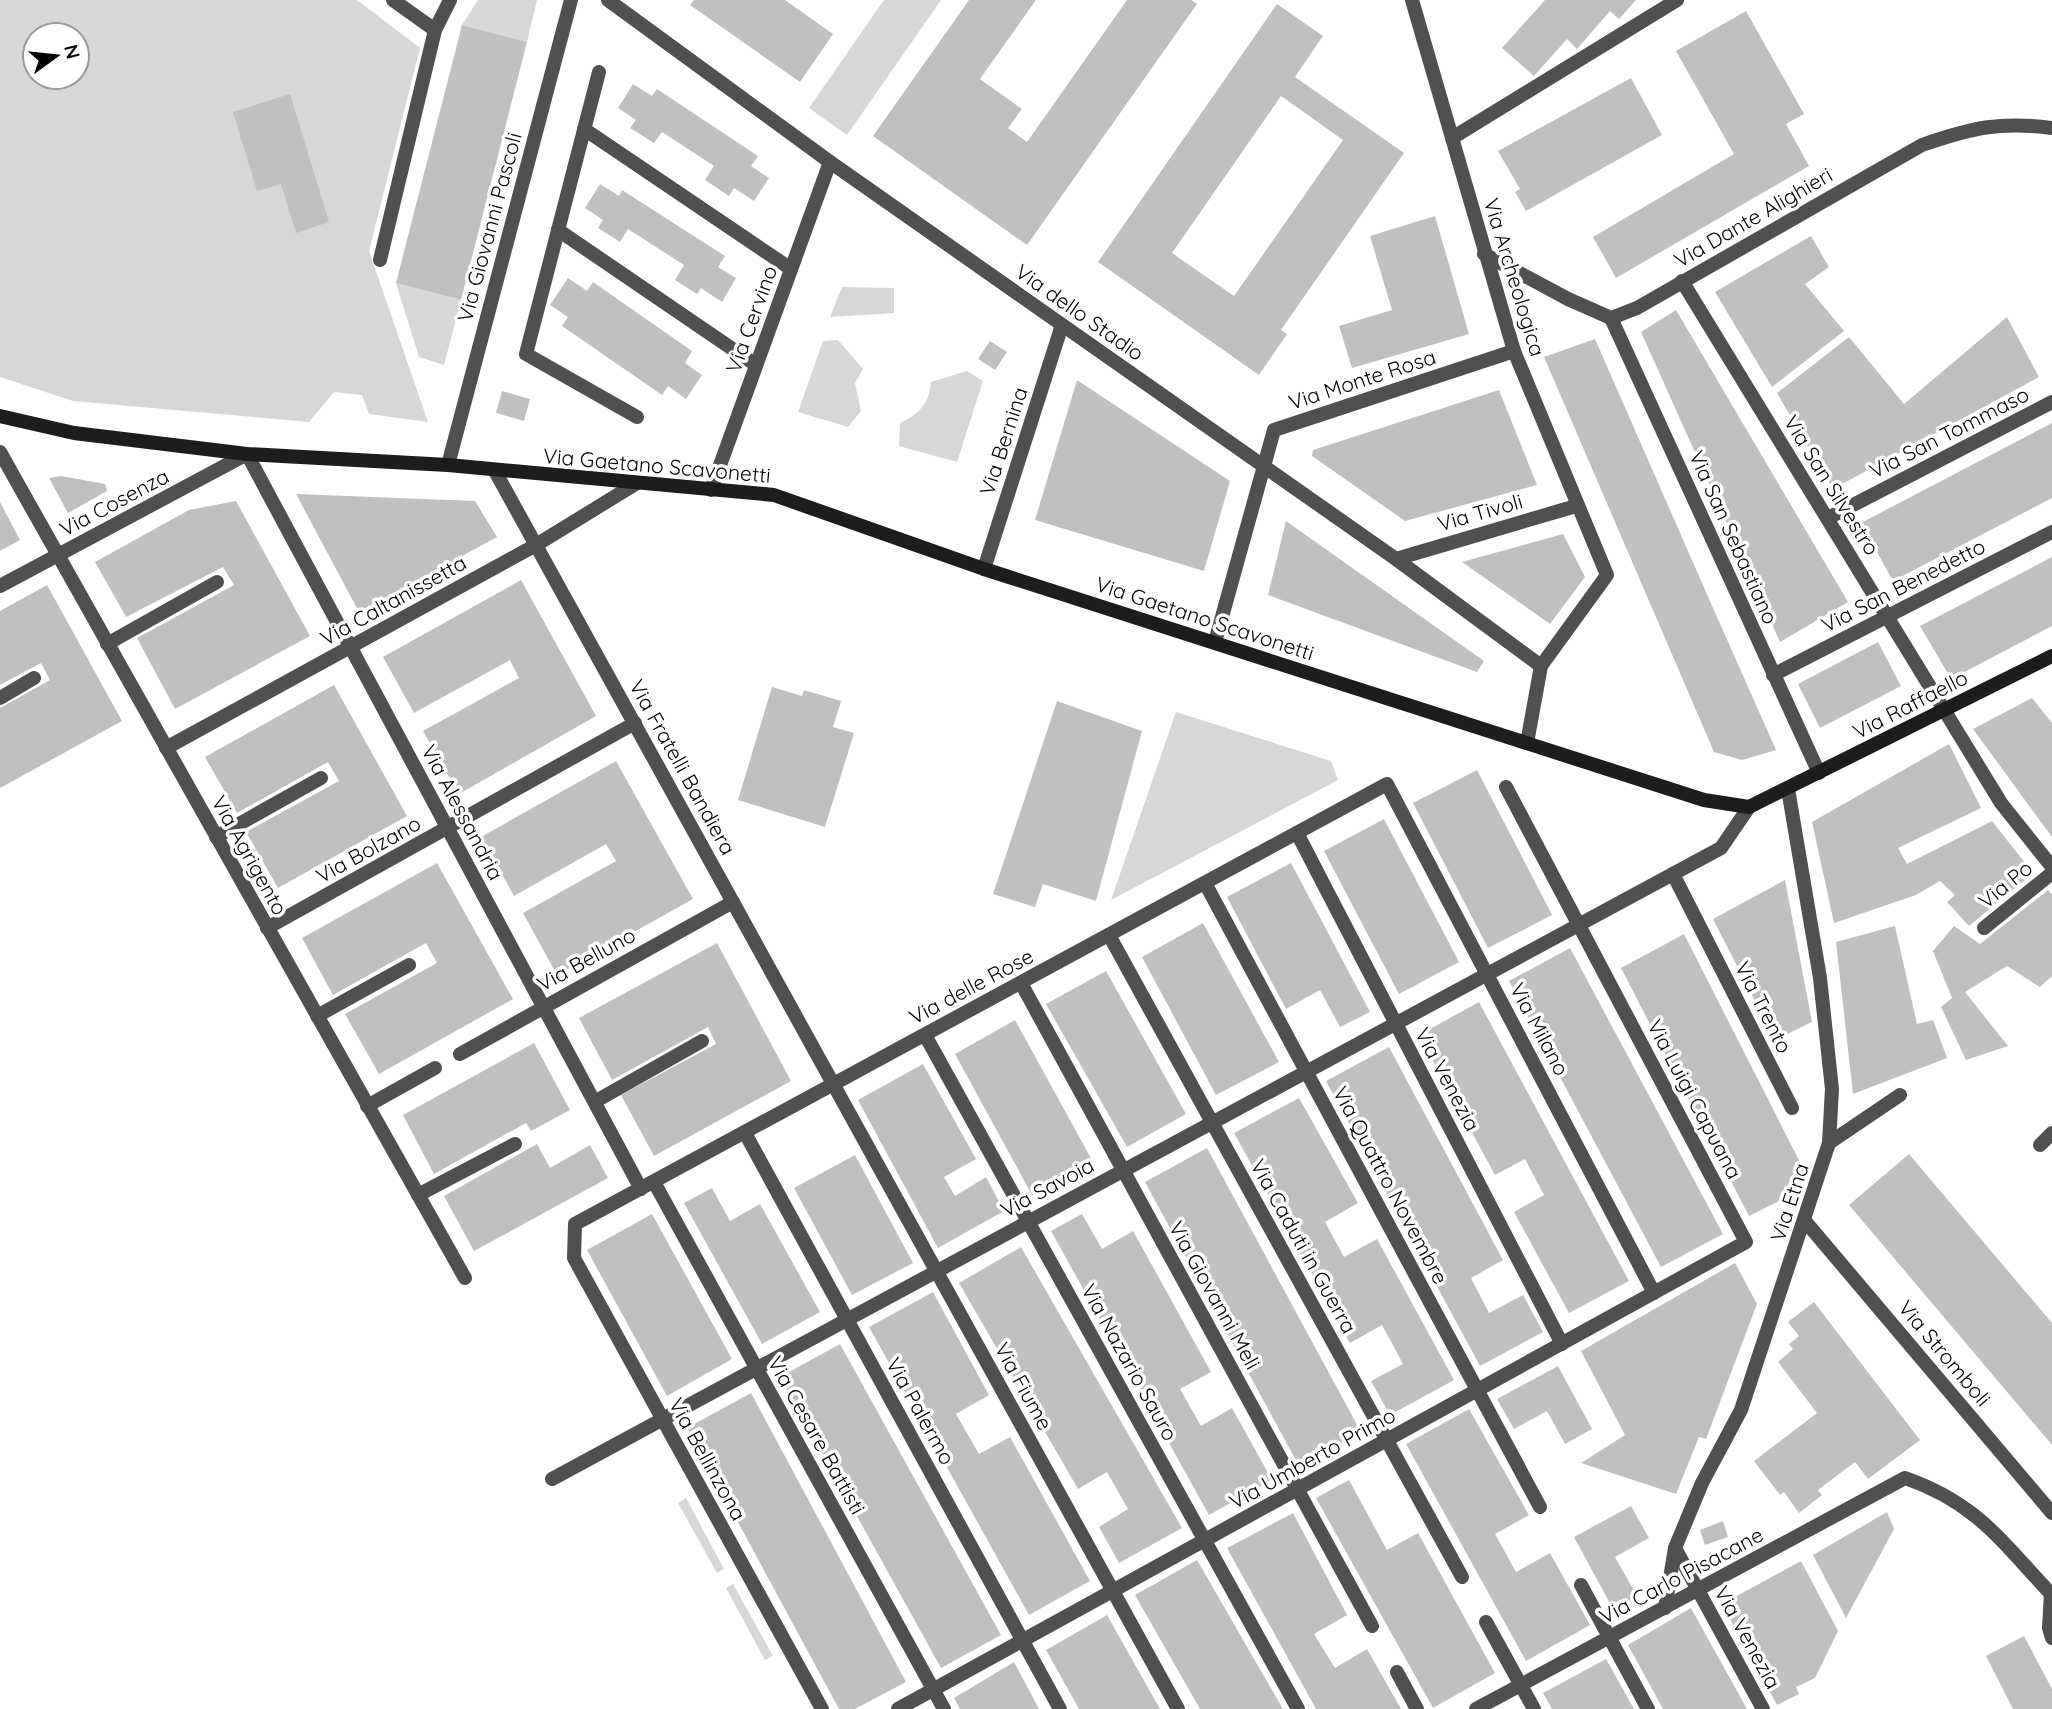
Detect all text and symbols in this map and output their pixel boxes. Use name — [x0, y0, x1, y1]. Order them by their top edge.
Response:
north arrow — [21, 21, 91, 91]
text: N — [59, 42, 86, 61]
street label: Via Giovanni Pascoli — [451, 130, 527, 324]
street label: Via Dante Alighieri — [1669, 161, 1837, 273]
street label: Via Archeologica — [1479, 195, 1551, 359]
street label: Via dello Stadio — [1011, 258, 1149, 366]
street label: Via Cervino — [720, 262, 782, 376]
street label: Via Monte Rosa — [1285, 343, 1439, 415]
street label: Via San Tommaso — [1865, 381, 2033, 483]
street label: Via Bernina — [973, 384, 1033, 498]
street label: Via San Silvestro — [1779, 410, 1885, 560]
street label: Via Gaetano Scavonetti — [542, 442, 772, 488]
street label: Via San Sebastiano — [1684, 446, 1784, 628]
street label: Via Cosenza — [55, 462, 173, 542]
street label: Via Tivoli — [1435, 487, 1525, 537]
street label: Via San Benedetto — [1817, 533, 1989, 637]
street label: Via Caltanissetta — [315, 549, 471, 651]
street label: Via Gaetano Scavonetti — [1092, 570, 1318, 666]
street label: Via Raffaello — [1848, 664, 1972, 744]
street label: Via Fratelli Bandiera — [624, 675, 742, 859]
street label: Via Alessandria — [416, 740, 510, 884]
street label: Via Agrigento — [206, 791, 294, 919]
street label: Via Bolzano — [311, 810, 425, 888]
street label: Via Po — [1973, 854, 2037, 914]
street label: Via Belluno — [532, 921, 640, 997]
street label: Via delle Rose — [904, 942, 1038, 1030]
street label: Via Trento — [1730, 957, 1798, 1057]
street label: Via Milano — [1505, 978, 1575, 1080]
street label: Via Luigi Capuana — [1642, 1015, 1748, 1183]
street label: Via Venezia — [1410, 1023, 1486, 1135]
street label: Via Quattro Novembre — [1328, 1082, 1454, 1288]
street label: Via Savoia — [996, 1152, 1098, 1222]
street label: Via Caduti in Guerra — [1245, 1154, 1363, 1338]
street label: Via Etna — [1764, 1160, 1814, 1244]
street label: Via Giovanni Meli — [1164, 1216, 1266, 1374]
street label: Via Nazario Sauro — [1076, 1279, 1184, 1445]
street label: Via Stromboli — [1893, 1295, 1997, 1411]
street label: Via Fiume — [989, 1338, 1059, 1434]
street label: Via Cesare Battisti — [763, 1351, 871, 1519]
street label: Via Palermo — [881, 1353, 961, 1469]
street label: Via Bellinzona — [664, 1393, 752, 1525]
street label: Via Umberto Primo — [1224, 1402, 1400, 1514]
street label: Via Carlo Pisacane — [1595, 1521, 1767, 1629]
street label: Via Venezia — [1709, 1581, 1787, 1693]

